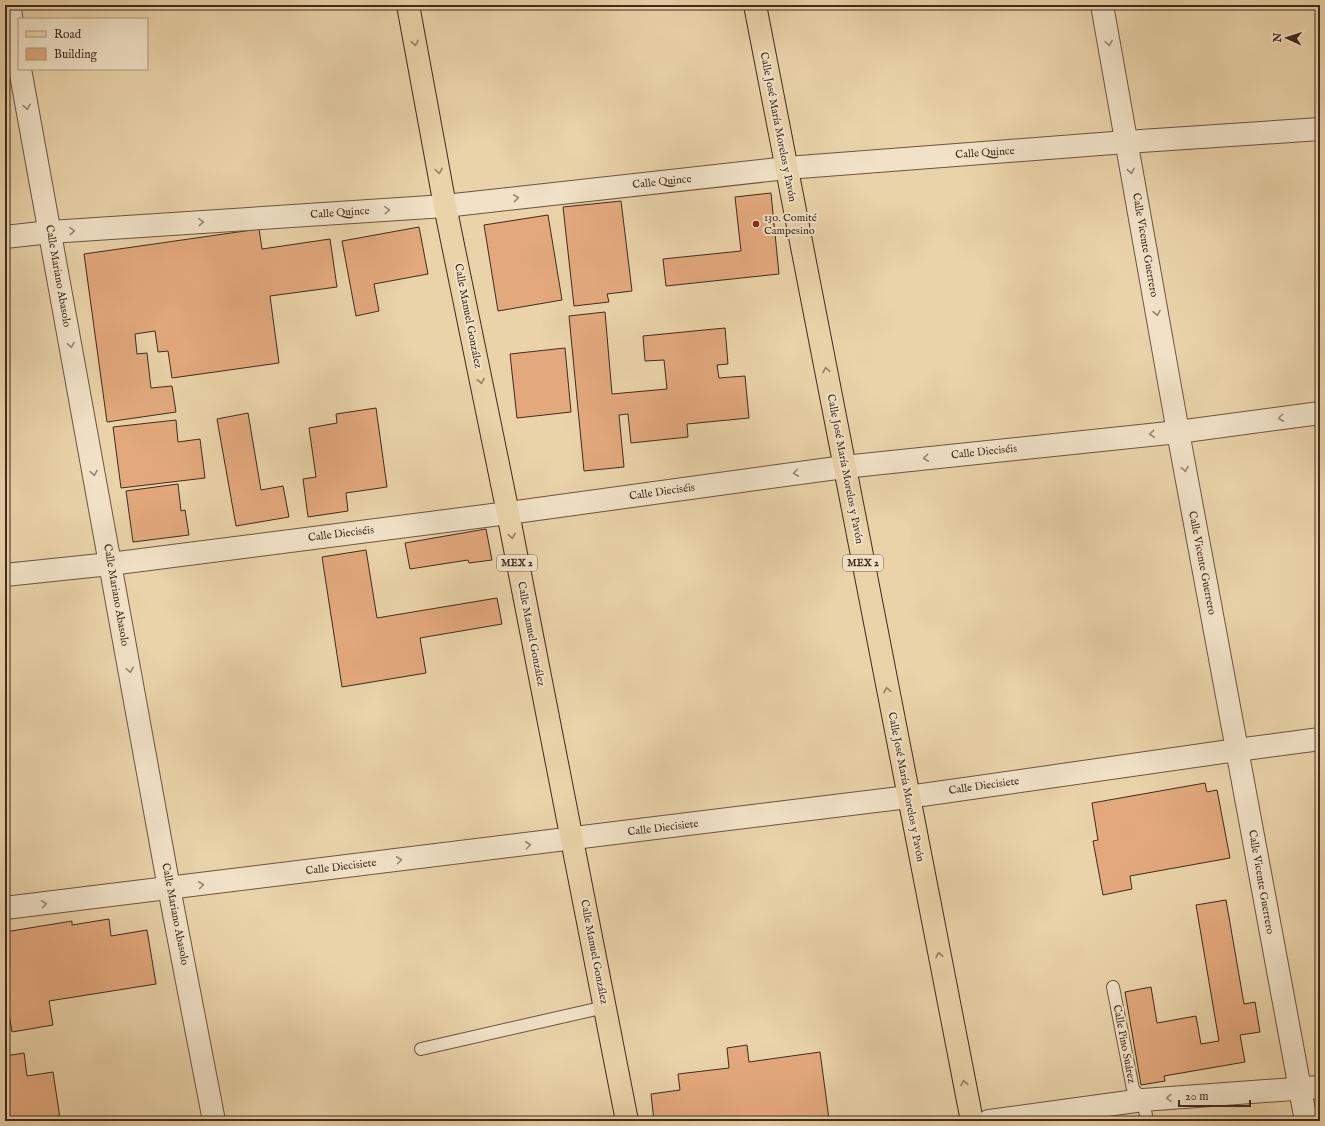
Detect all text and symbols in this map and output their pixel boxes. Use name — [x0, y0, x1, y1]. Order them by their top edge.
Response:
legend — [18, 18, 148, 70]
north arrow — [1267, 18, 1307, 58]
text: Road — [54, 27, 82, 42]
text: N — [1271, 32, 1285, 44]
one-way arrow — [411, 40, 419, 46]
one-way arrow — [1104, 40, 1113, 47]
text: Building — [54, 47, 98, 62]
street label: Calle José María Morelos y Pavón — [757, 51, 799, 203]
one-way arrow — [23, 104, 31, 110]
street label: Calle Quince — [955, 144, 1015, 162]
one-way arrow — [434, 168, 443, 174]
one-way arrow — [1127, 168, 1135, 175]
street label: Calle Quince — [632, 172, 692, 192]
street label: Calle Vicente Guerrero — [1129, 192, 1161, 298]
one-way arrow — [513, 194, 519, 203]
street label: Calle Quince — [310, 204, 370, 222]
one-way arrow — [384, 205, 390, 214]
place label: 13o. Comité Campesino — [764, 211, 817, 238]
one-way arrow — [198, 218, 204, 227]
marker: 13o. Comité Campesino — [751, 219, 761, 229]
street label: Calle Mariano Abasolo — [42, 224, 74, 328]
one-way arrow — [69, 226, 75, 235]
street label: Calle Manuel González — [451, 262, 485, 370]
one-way arrow — [1152, 310, 1161, 316]
one-way arrow — [66, 342, 75, 349]
one-way arrow — [822, 367, 830, 373]
one-way arrow — [476, 378, 484, 384]
street label: Calle José María Morelos y Pavón — [824, 393, 866, 545]
one-way arrow — [1278, 413, 1284, 422]
one-way arrow — [1149, 430, 1155, 439]
street label: Calle Dieciséis — [950, 442, 1018, 462]
one-way arrow — [923, 454, 929, 463]
one-way arrow — [1180, 466, 1189, 472]
one-way arrow — [793, 468, 800, 477]
one-way arrow — [89, 470, 98, 476]
street label: Calle Dieciséis — [628, 480, 696, 504]
street label: Calle Vicente Guerrero — [1185, 510, 1219, 616]
street label: Calle Dieciséis — [307, 523, 375, 545]
one-way arrow — [507, 533, 516, 539]
street label: Calle Mariano Abasolo — [100, 543, 132, 647]
road number: MEX 2 — [497, 555, 537, 571]
road number: MEX 2 — [843, 555, 883, 571]
street label: Calle Manuel González — [514, 580, 548, 688]
one-way arrow — [125, 667, 133, 673]
one-way arrow — [884, 687, 892, 693]
street label: Calle José María Morelos y Pavón — [885, 711, 927, 863]
street label: Calle Diecisiete — [948, 774, 1020, 798]
street label: Calle Diecisiete — [627, 817, 699, 839]
street label: Calle Vicente Guerrero — [1245, 829, 1277, 935]
one-way arrow — [525, 840, 531, 849]
street label: Calle Diecisiete — [305, 856, 377, 878]
one-way arrow — [396, 856, 402, 865]
street label: Calle Mariano Abasolo — [158, 862, 192, 966]
one-way arrow — [198, 880, 204, 889]
street label: Calle Manuel González — [577, 898, 611, 1006]
one-way arrow — [41, 899, 47, 908]
one-way arrow — [935, 952, 944, 958]
street label: Calle Pino Suárez — [1110, 1003, 1138, 1085]
one-way arrow — [960, 1080, 969, 1086]
scale bar — [1179, 1082, 1250, 1108]
text: 20 m — [1185, 1089, 1208, 1104]
one-way arrow — [1166, 1094, 1172, 1103]

